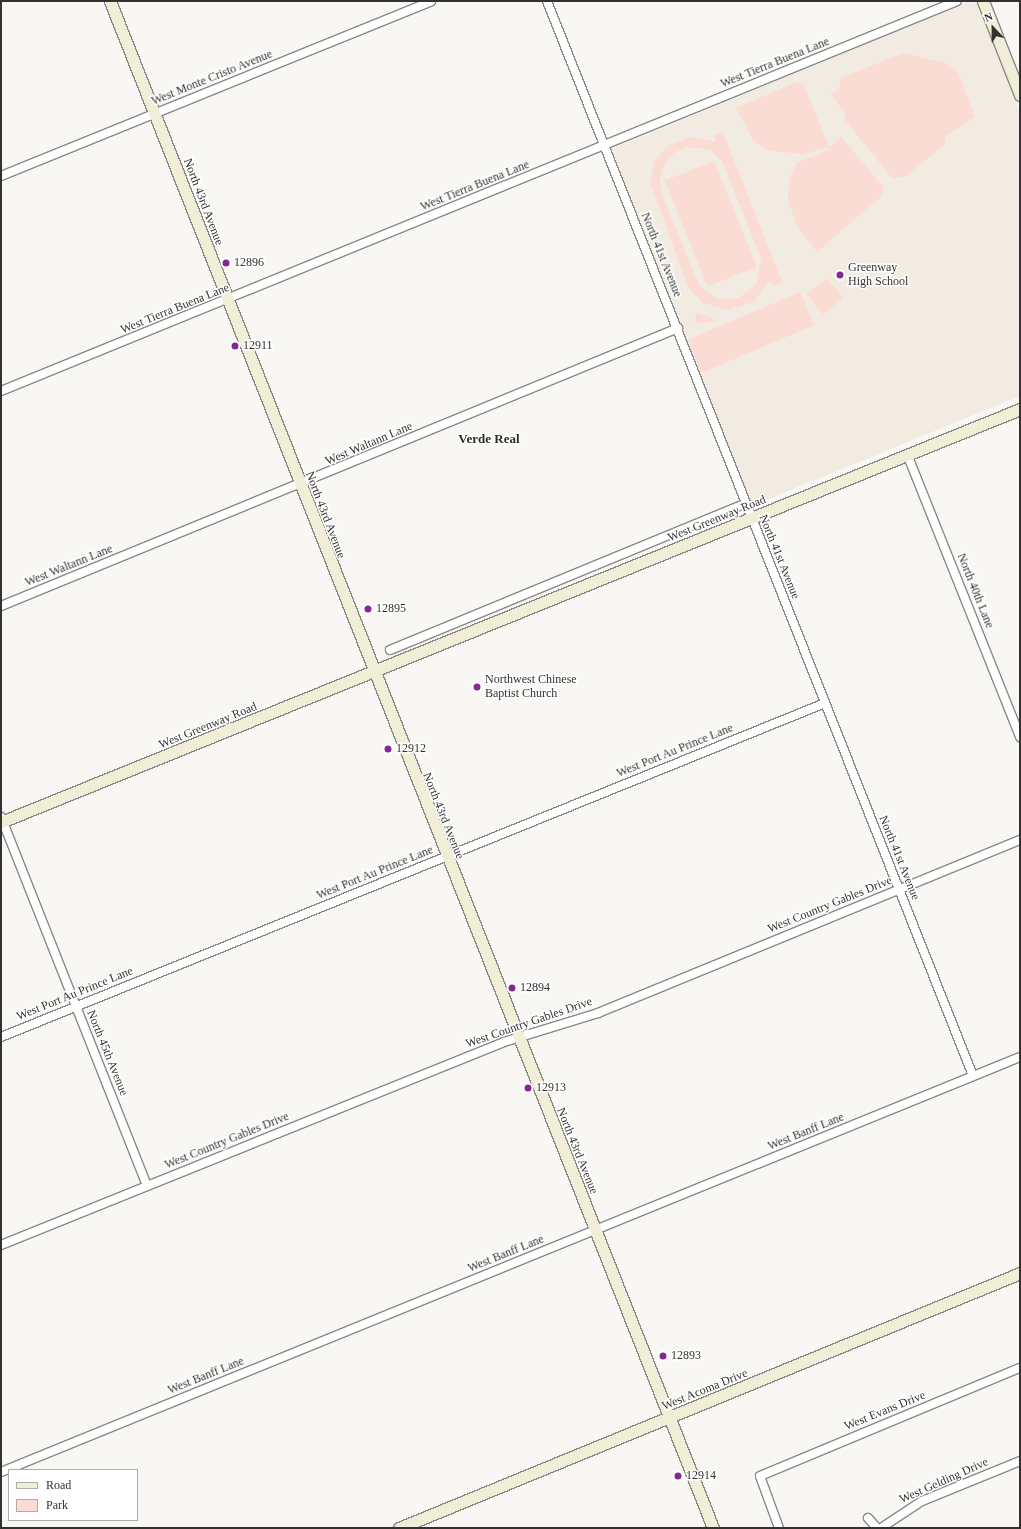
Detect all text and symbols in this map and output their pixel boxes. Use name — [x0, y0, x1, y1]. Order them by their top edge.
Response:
north arrow — [973, 8, 1013, 48]
text: N — [983, 10, 994, 24]
street label: West Tierra Buena Lane — [718, 35, 832, 91]
street label: West Monte Cristo Avenue — [149, 47, 275, 109]
street label: North 43rd Avenue — [180, 156, 226, 248]
street label: West Tierra Buena Lane — [418, 158, 532, 214]
street label: North 41st Avenue — [637, 210, 685, 300]
place label: 12896 — [234, 256, 264, 270]
marker: 12896 — [221, 258, 231, 268]
place label: Greenway High School — [848, 261, 908, 289]
marker: Greenway High School — [835, 270, 845, 280]
street label: West Tierra Buena Lane — [118, 281, 232, 337]
place label: 12911 — [243, 339, 273, 353]
marker: 12911 — [230, 341, 240, 351]
street label: West Waltann Lane — [323, 419, 415, 469]
district label: Verde Real — [458, 431, 520, 447]
street label: North 43rd Avenue — [302, 469, 348, 561]
street label: West Greenway Road — [666, 493, 768, 545]
street label: North 41st Avenue — [755, 512, 803, 602]
street label: West Waltann Lane — [23, 542, 115, 590]
street label: North 40th Lane — [953, 552, 997, 630]
place label: 12895 — [376, 602, 406, 616]
marker: 12895 — [363, 604, 373, 614]
place label: Northwest Chinese Baptist Church — [485, 673, 577, 701]
marker: Northwest Chinese Baptist Church — [472, 682, 482, 692]
street label: West Greenway Road — [157, 700, 259, 752]
street label: West Port Au Prince Lane — [614, 721, 736, 781]
place label: 12912 — [396, 742, 426, 756]
marker: 12912 — [383, 744, 393, 754]
street label: North 43rd Avenue — [419, 770, 467, 862]
street label: North 41st Avenue — [875, 813, 923, 903]
street label: West Port Au Prince Lane — [314, 843, 436, 903]
street label: West Country Gables Drive — [766, 873, 894, 937]
street label: West Port Au Prince Lane — [14, 964, 136, 1024]
place label: 12894 — [520, 981, 550, 995]
marker: 12894 — [507, 983, 517, 993]
street label: West Country Gables Drive — [464, 995, 594, 1051]
street label: North 45th Avenue — [83, 1008, 131, 1098]
place label: 12913 — [536, 1081, 566, 1095]
marker: 12913 — [523, 1083, 533, 1093]
street label: North 43rd Avenue — [553, 1105, 601, 1197]
street label: West Country Gables Drive — [163, 1109, 291, 1173]
street label: West Banff Lane — [766, 1110, 846, 1154]
street label: West Banff Lane — [466, 1232, 546, 1276]
place label: 12893 — [671, 1349, 701, 1363]
marker: 12893 — [658, 1351, 668, 1361]
street label: West Banff Lane — [166, 1354, 246, 1398]
street label: West Acoma Drive — [660, 1366, 750, 1414]
street label: West Evans Drive — [842, 1388, 928, 1434]
street label: West Gelding Drive — [897, 1455, 991, 1507]
legend — [8, 1469, 138, 1521]
place label: 12914 — [686, 1469, 716, 1483]
marker: 12914 — [673, 1471, 683, 1481]
text: Road — [46, 1478, 71, 1492]
text: Park — [46, 1498, 68, 1512]

